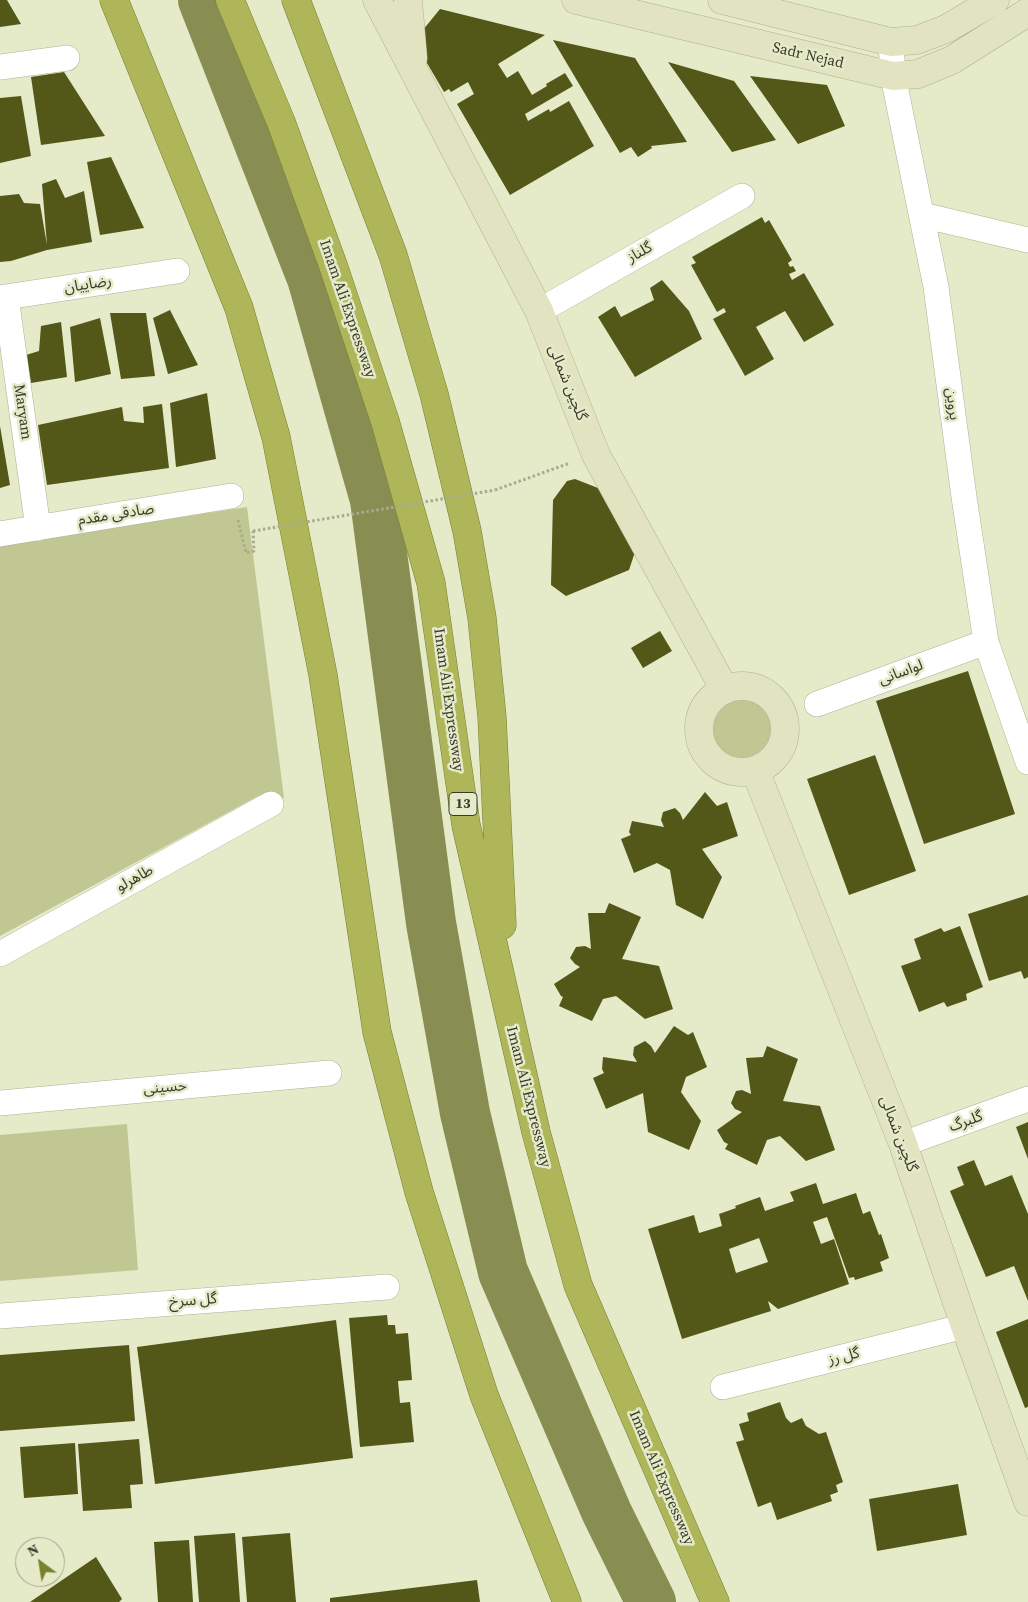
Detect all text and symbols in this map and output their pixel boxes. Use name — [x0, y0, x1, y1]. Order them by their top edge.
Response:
street label: Sadr Nejad — [771, 39, 845, 73]
street label: Imam Ali Expressway — [315, 238, 379, 380]
street label: گلناز — [624, 239, 656, 267]
street label: رضاییان — [63, 272, 113, 298]
street label: گلچین شمالی — [544, 343, 590, 423]
street label: Maryam — [9, 383, 35, 441]
street label: پروین — [941, 387, 963, 421]
street label: صادقی مقدم — [77, 500, 155, 530]
street label: Imam Ali Expressway — [429, 627, 467, 773]
street label: لواسانی — [876, 657, 926, 689]
road number: 13 — [449, 792, 477, 816]
street label: طاهرلو — [113, 862, 157, 896]
street label: Imam Ali Expressway — [502, 1025, 554, 1169]
street label: حسینی — [143, 1077, 187, 1099]
street label: گلچین شمالی — [875, 1093, 921, 1175]
street label: گلبرگ — [947, 1108, 985, 1136]
street label: گل سرخ — [168, 1290, 218, 1312]
street label: گل رز — [826, 1344, 862, 1370]
street label: Imam Ali Expressway — [624, 1408, 698, 1548]
north arrow — [15, 1537, 65, 1587]
text: N — [23, 1539, 42, 1561]

